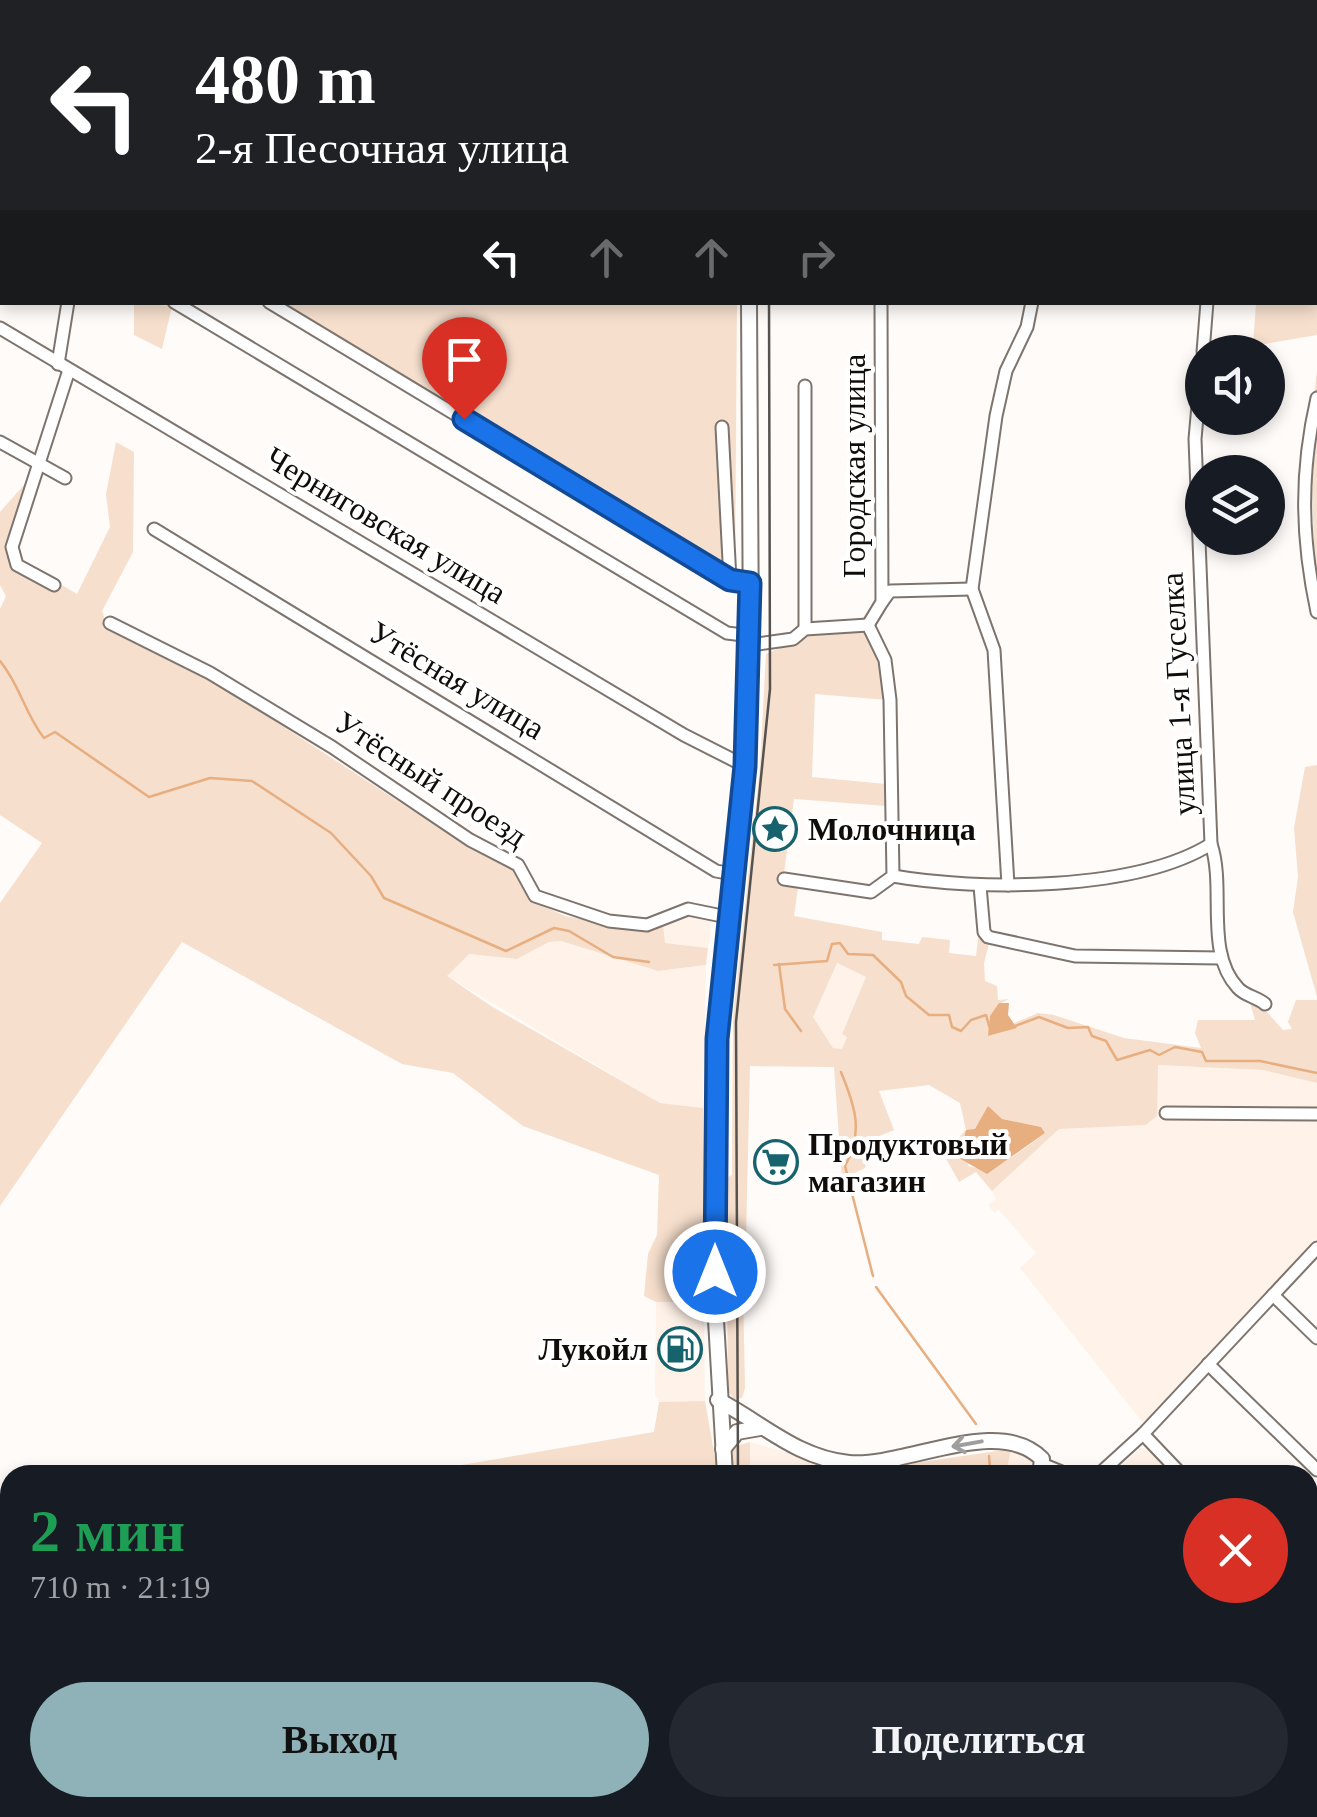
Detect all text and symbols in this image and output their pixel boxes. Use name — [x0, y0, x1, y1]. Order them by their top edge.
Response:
icon: left — [30, 40, 160, 170]
text: 480 m — [195, 41, 376, 118]
text: 2-я Песочная улица — [195, 123, 569, 173]
icon: left — [474, 230, 529, 285]
icon: ahead — [579, 230, 634, 285]
icon: ahead — [684, 230, 739, 285]
icon: right — [789, 230, 844, 285]
pin — [422, 317, 507, 420]
icon: arrive — [437, 332, 492, 387]
map controls — [1185, 335, 1285, 555]
button: sound — [1185, 335, 1285, 435]
street label: Городская улица — [836, 354, 872, 578]
street label: Черниговская улица — [259, 439, 513, 611]
button: layers — [1185, 455, 1285, 555]
street label: улица 1-я Гуселка — [1154, 571, 1202, 817]
street label: Утёсная улица — [363, 614, 551, 746]
street label: Утёсный проезд — [328, 704, 534, 854]
place icon: Молочница — [752, 806, 798, 852]
place label: Молочница — [808, 811, 976, 847]
place label: Продуктовый магазин — [808, 1126, 1008, 1199]
supermarket icon: Продуктовый магазин — [753, 1139, 799, 1185]
position arrow — [663, 1220, 767, 1324]
fuel station icon: Лукойл — [657, 1326, 703, 1372]
place label: Лукойл — [539, 1331, 648, 1367]
one-way arrow — [951, 1435, 984, 1454]
text: 2 мин — [30, 1498, 185, 1564]
button: close — [1183, 1498, 1288, 1603]
text: 710 m · 21:19 — [30, 1569, 210, 1605]
button: Выход — [30, 1682, 649, 1797]
button: Поделиться — [669, 1682, 1288, 1797]

